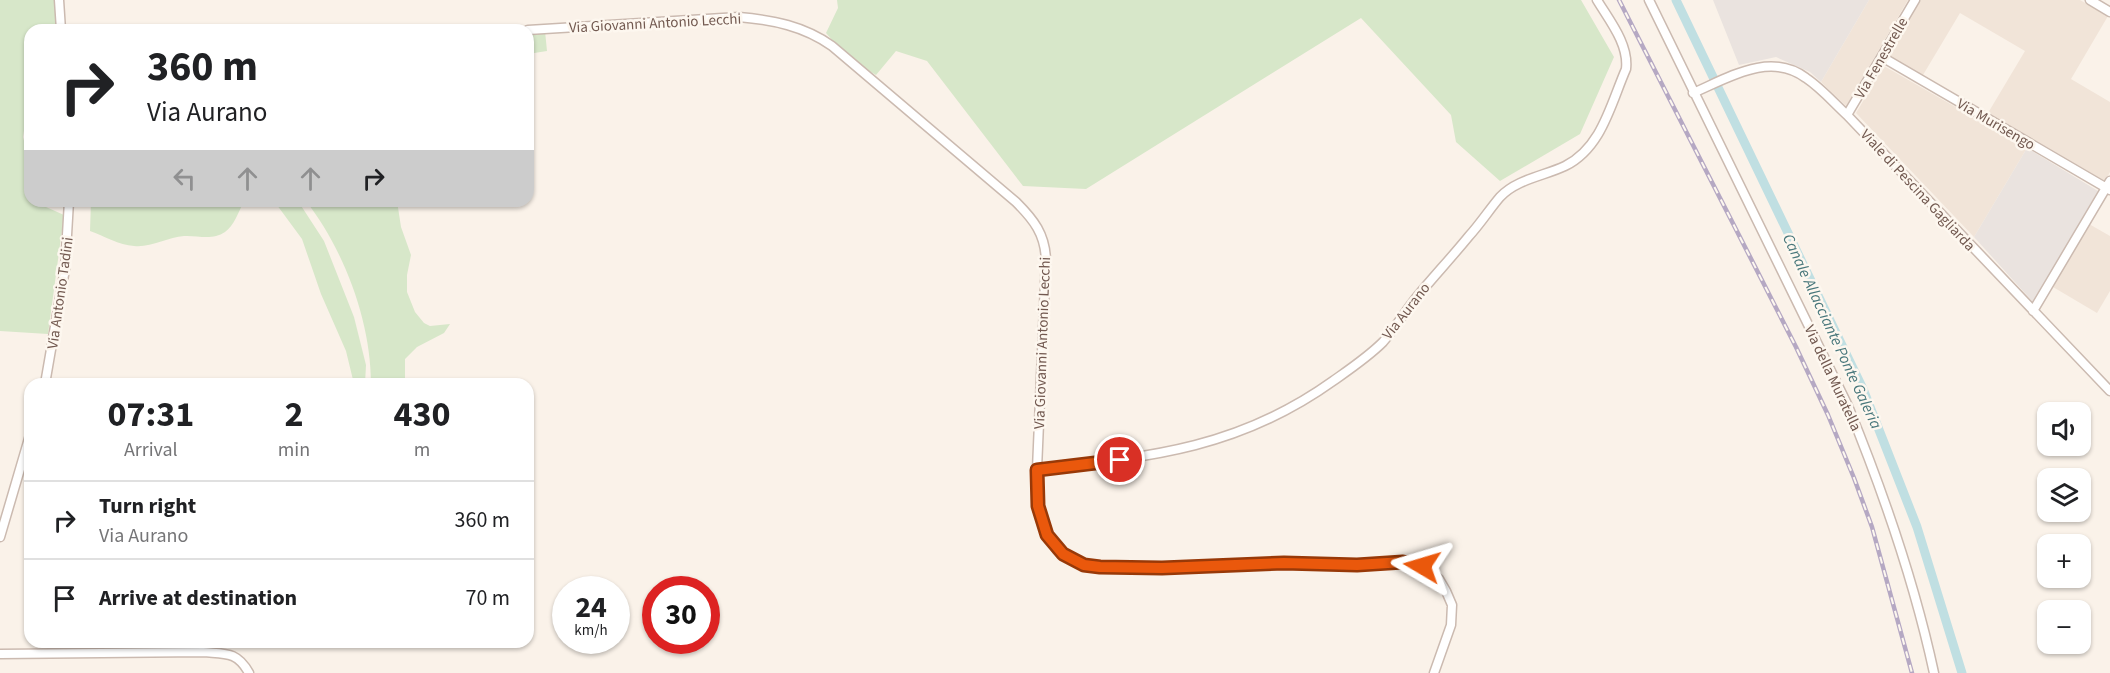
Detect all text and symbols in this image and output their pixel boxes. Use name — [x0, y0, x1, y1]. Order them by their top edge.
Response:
street label: Via Giovanni Antonio Lecchi — [568, 8, 742, 38]
street label: Via Fenestrelle — [1850, 14, 1913, 103]
text: 360 m — [147, 37, 258, 97]
icon: right — [48, 48, 126, 126]
text: Via Aurano — [147, 93, 267, 132]
street label: Via Murisengo — [1953, 93, 2039, 155]
street label: Viale di Pescina Gagliarda — [1855, 125, 1980, 256]
icon: left — [168, 162, 201, 195]
icon: ahead — [231, 162, 264, 195]
icon: ahead — [294, 162, 327, 195]
icon: right — [357, 162, 390, 195]
water label: Canale Allacciante Ponte Galeria — [1777, 230, 1887, 433]
street label: Via Antonio Tadini — [42, 236, 79, 350]
street label: Via Giovanni Antonio Lecchi — [1029, 256, 1056, 430]
street label: Via Aurano — [1378, 278, 1435, 344]
street label: Via della Muratella — [1799, 322, 1866, 435]
text: 07:31 — [107, 389, 194, 440]
text: 2 — [284, 389, 303, 440]
text: 430 — [394, 389, 451, 440]
map controls — [2037, 402, 2091, 654]
button: sound — [2037, 402, 2091, 456]
pin — [1094, 434, 1145, 485]
text: Arrival — [124, 436, 178, 464]
text: min — [278, 436, 310, 464]
text: m — [414, 436, 430, 464]
icon: arrive — [1103, 443, 1136, 476]
button: layers — [2037, 468, 2091, 522]
text: Turn right — [99, 490, 196, 522]
icon: right — [48, 504, 81, 537]
text: 360 m — [455, 504, 510, 536]
text: Via Aurano — [99, 522, 188, 550]
position arrow — [1390, 534, 1454, 598]
button: + — [2037, 534, 2091, 588]
speed limit sign: 30 — [642, 576, 720, 654]
icon: arrive — [48, 582, 81, 615]
text: Arrive at destination — [99, 582, 297, 614]
text: 70 m — [465, 582, 510, 614]
text: 24 — [575, 586, 607, 629]
button: − — [2037, 600, 2091, 654]
text: km/h — [574, 620, 608, 641]

